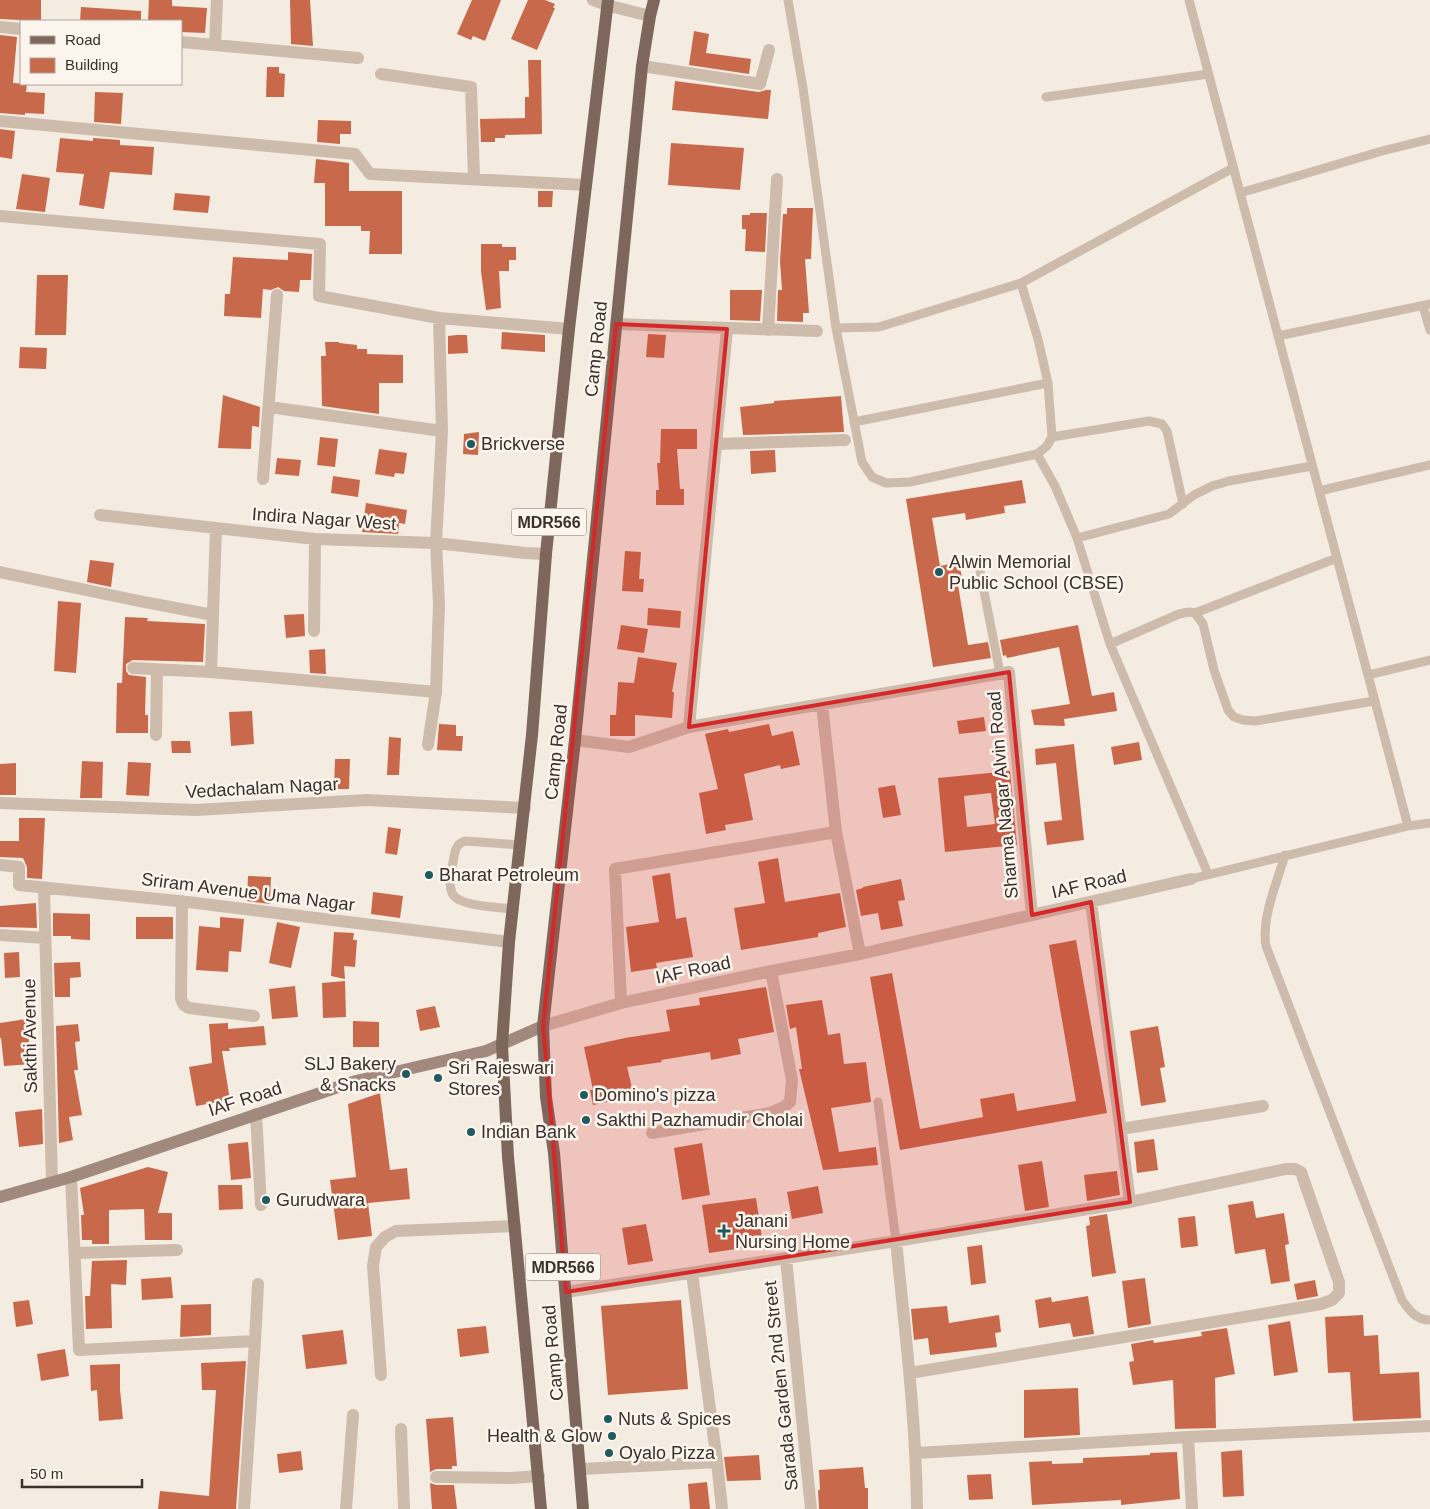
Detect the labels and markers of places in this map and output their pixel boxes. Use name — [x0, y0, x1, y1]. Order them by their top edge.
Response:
place label: Brickverse — [481, 434, 565, 454]
marker: Brickverse — [465, 438, 477, 450]
place label: Alwin Memorial Public School (CBSE) — [949, 552, 1124, 593]
marker: Alwin Memorial Public School (CBSE) — [933, 566, 945, 578]
place label: Bharat Petroleum — [439, 865, 579, 885]
marker: Bharat Petroleum — [423, 869, 435, 881]
place label: SLJ Bakery & Snacks — [304, 1054, 396, 1095]
place label: Sri Rajeswari Stores — [448, 1058, 554, 1099]
marker: SLJ Bakery & Snacks — [400, 1068, 412, 1080]
marker: Sri Rajeswari Stores — [432, 1072, 444, 1084]
place label: Domino's pizza — [594, 1085, 716, 1105]
marker: Domino's pizza — [578, 1089, 590, 1101]
place label: Sakthi Pazhamudir Cholai — [596, 1110, 803, 1130]
marker: Sakthi Pazhamudir Cholai — [580, 1114, 592, 1126]
place label: Indian Bank — [481, 1122, 577, 1142]
marker: Indian Bank — [465, 1126, 477, 1138]
place label: Gurudwara — [276, 1190, 366, 1210]
marker: Gurudwara — [260, 1194, 272, 1206]
place label: Janani Nursing Home — [735, 1211, 850, 1252]
marker: Janani Nursing Home — [717, 1224, 731, 1238]
place label: Nuts & Spices — [618, 1409, 731, 1429]
marker: Nuts & Spices — [602, 1413, 614, 1425]
place label: Health & Glow — [487, 1426, 603, 1446]
marker: Health & Glow — [606, 1430, 618, 1442]
place label: Oyalo Pizza — [619, 1443, 716, 1463]
marker: Oyalo Pizza — [603, 1447, 615, 1459]

